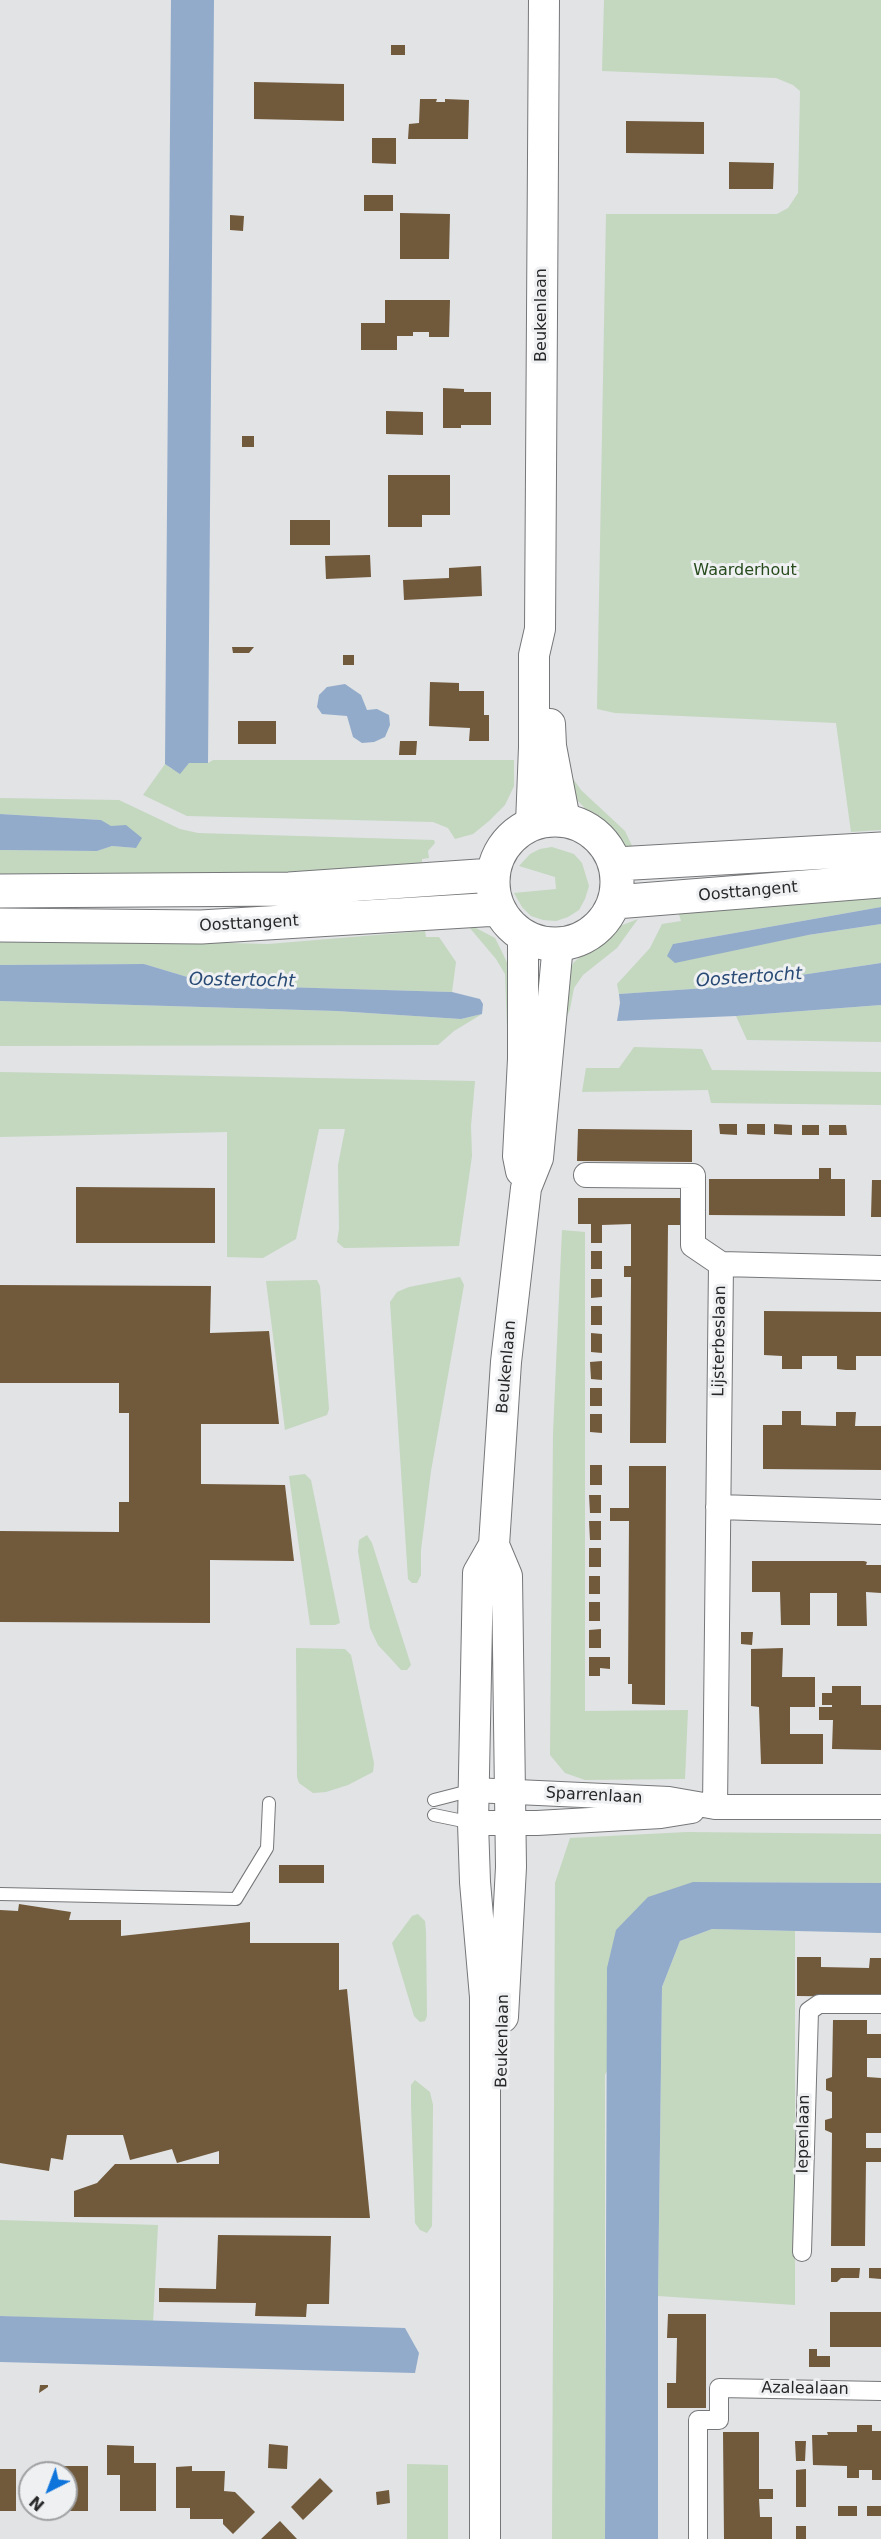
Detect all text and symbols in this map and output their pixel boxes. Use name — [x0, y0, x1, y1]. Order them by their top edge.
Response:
street label: Beukenlaan — [532, 268, 552, 362]
park label: Waarderhout — [693, 561, 797, 581]
street label: Oosttangent — [698, 878, 798, 906]
street label: Oosttangent — [199, 912, 299, 936]
water label: Oostertocht — [695, 964, 803, 992]
water label: Oostertocht — [189, 969, 295, 993]
street label: Lijsterbeslaan — [709, 1285, 731, 1397]
street label: Beukenlaan — [493, 1319, 521, 1415]
street label: Sparrenlaan — [545, 1784, 643, 1808]
street label: Beukenlaan — [493, 1994, 513, 2088]
street label: Iepenlaan — [794, 2094, 814, 2174]
street label: Azalealaan — [761, 2379, 849, 2399]
north arrow — [18, 2461, 78, 2521]
text: N — [26, 2492, 48, 2515]

